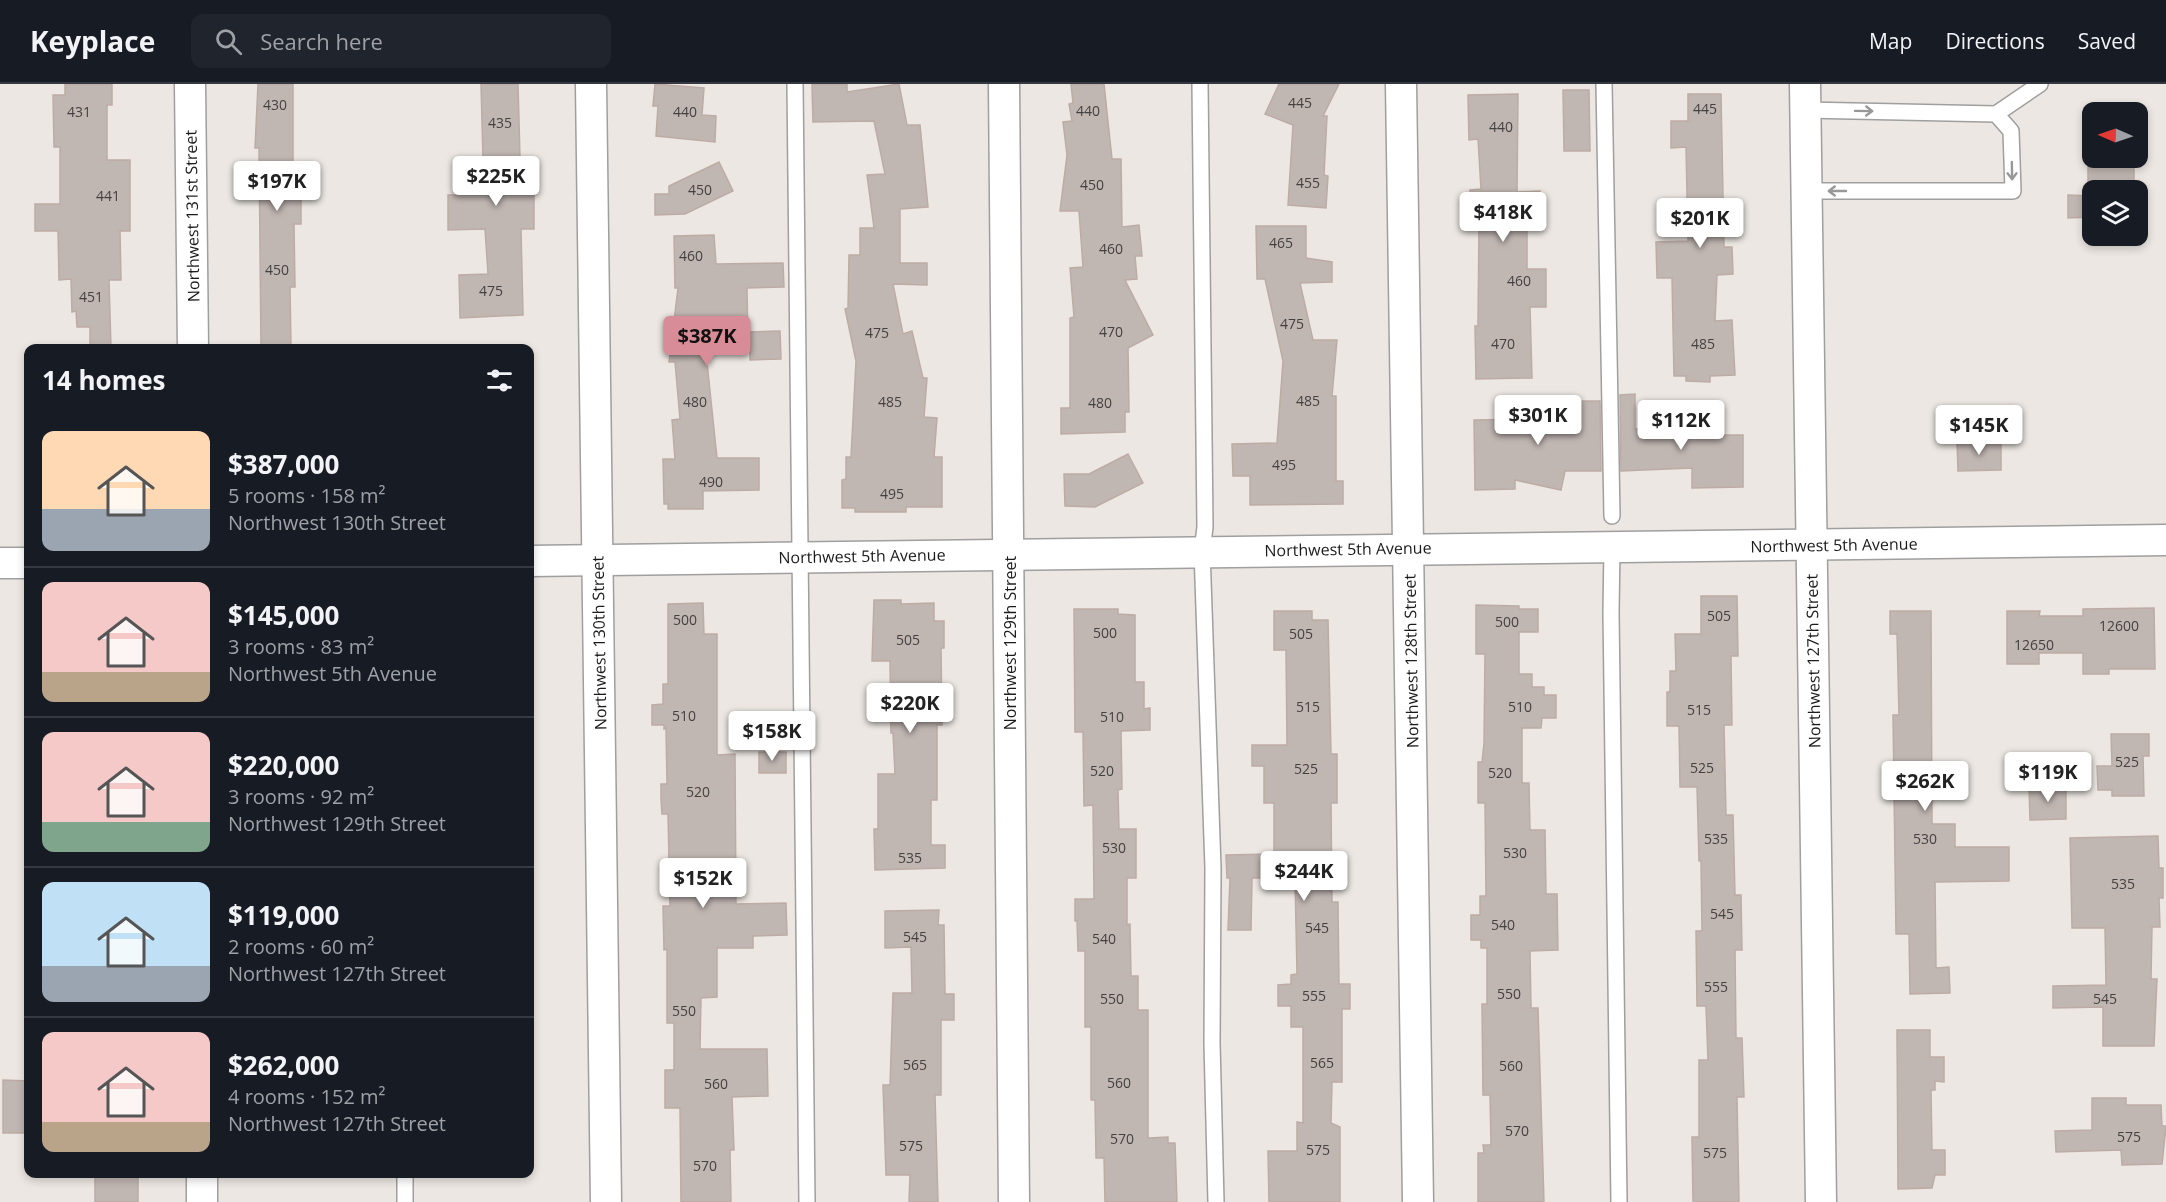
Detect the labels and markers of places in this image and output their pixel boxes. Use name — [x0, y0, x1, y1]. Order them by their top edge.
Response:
pin: $225K — [454, 156, 538, 207]
pin: $197K — [235, 161, 319, 212]
pin: $418K — [1461, 192, 1545, 243]
pin: $201K — [1658, 198, 1742, 249]
pin: $387K — [665, 316, 749, 367]
pin: $301K — [1496, 395, 1580, 446]
pin: $112K — [1639, 400, 1723, 451]
pin: $145K — [1937, 405, 2021, 456]
pin: $220K — [868, 683, 952, 734]
pin: $158K — [730, 711, 814, 762]
pin: $119K — [2006, 752, 2090, 803]
pin: $262K — [1883, 761, 1967, 812]
pin: $244K — [1262, 851, 1346, 902]
pin: $152K — [661, 858, 745, 909]

